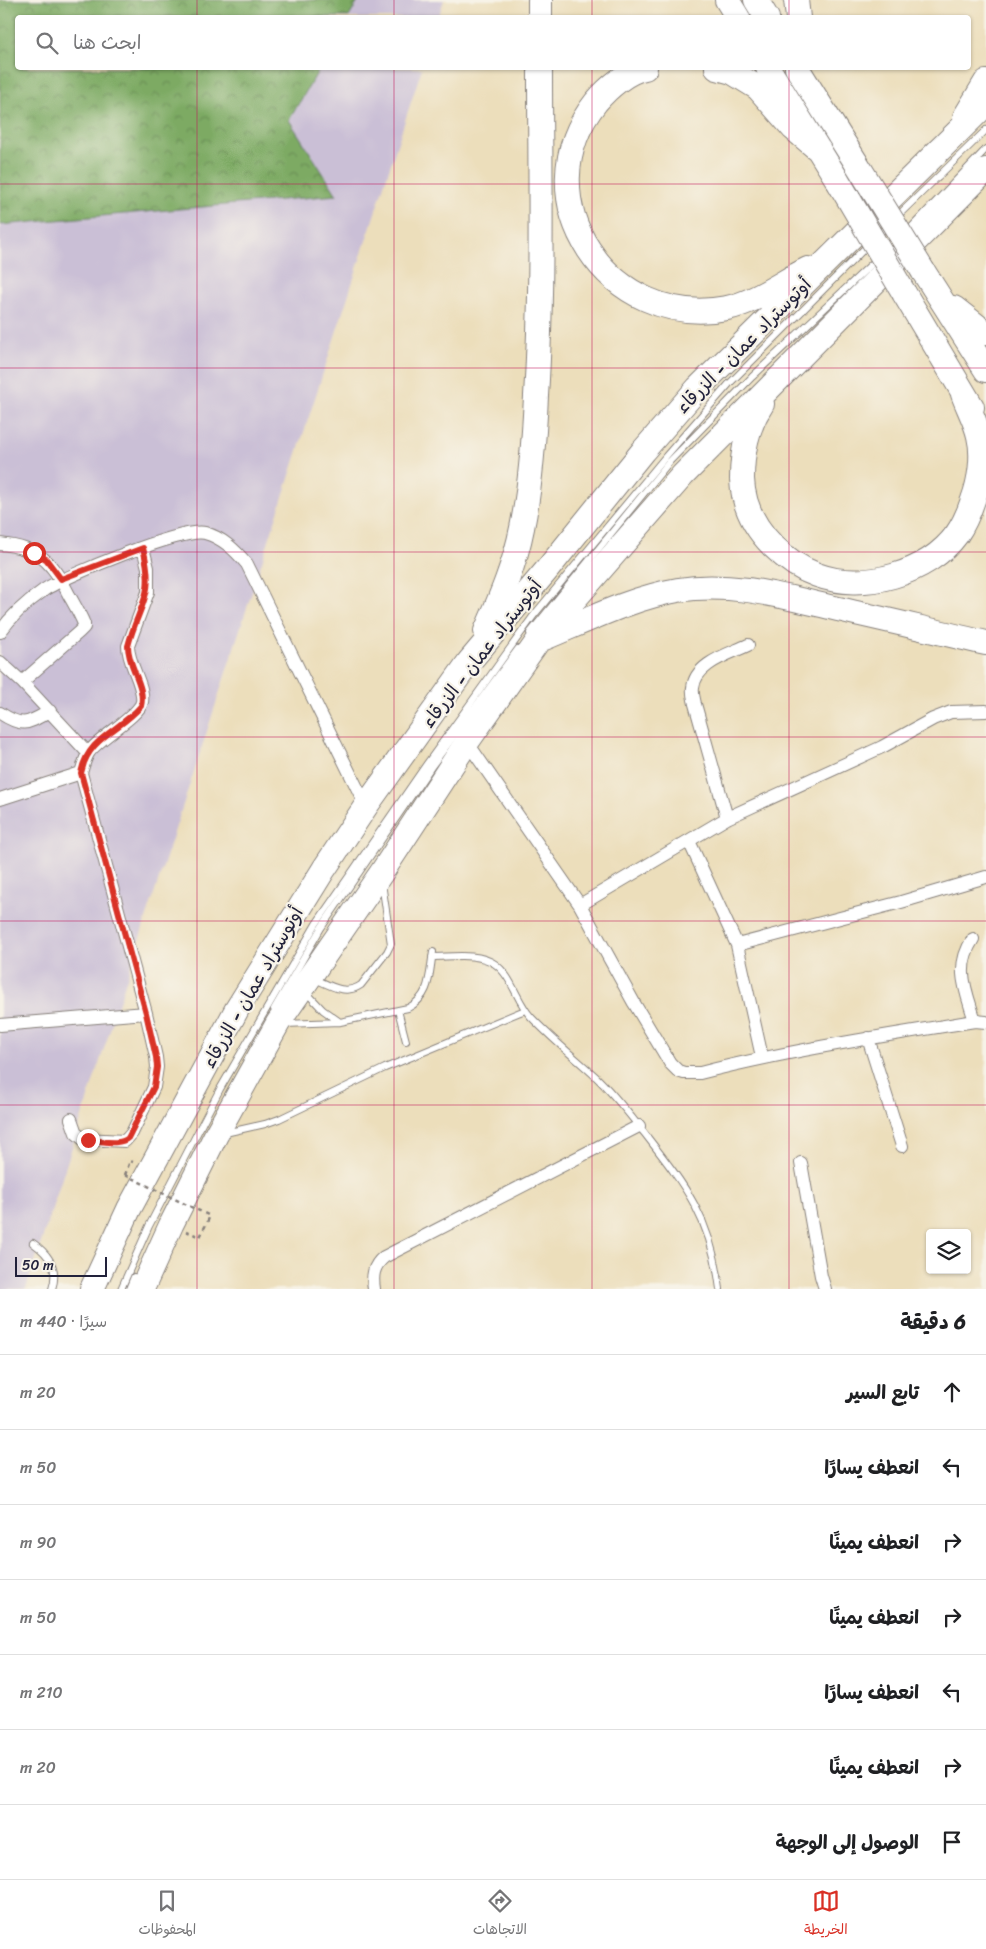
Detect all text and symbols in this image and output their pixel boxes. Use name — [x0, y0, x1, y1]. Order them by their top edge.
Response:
search box — [15, 15, 971, 70]
text: ابحث هنا — [73, 26, 141, 59]
icon: search — [33, 29, 61, 57]
street label: أوتوستراد عمان - الزرقاء — [667, 269, 820, 421]
route start — [23, 542, 46, 565]
street label: أوتوستراد عمان - الزرقاء — [412, 571, 551, 735]
street label: أوتوستراد عمان - الزرقاء — [193, 900, 312, 1074]
route end — [77, 1129, 100, 1152]
map controls — [926, 1229, 971, 1274]
button: layers — [926, 1229, 971, 1274]
text: 50 m — [22, 1253, 54, 1278]
scale bar — [15, 1254, 108, 1277]
text: 6 دقيقة — [900, 1303, 966, 1341]
text: سيرًا · 440 m — [20, 1307, 107, 1336]
text: تابع السير — [846, 1376, 919, 1409]
text: 20 m — [20, 1378, 56, 1407]
icon: ahead — [938, 1378, 966, 1406]
text: انعطف يسارًا — [824, 1451, 919, 1484]
text: 50 m — [20, 1453, 56, 1482]
icon: left — [938, 1453, 966, 1481]
text: انعطف يمينًا — [829, 1526, 919, 1559]
text: 90 m — [20, 1528, 56, 1557]
icon: right — [938, 1528, 966, 1556]
text: انعطف يمينًا — [829, 1601, 919, 1634]
text: 50 m — [20, 1603, 56, 1632]
icon: right — [938, 1603, 966, 1631]
text: انعطف يسارًا — [824, 1676, 919, 1709]
text: 210 m — [20, 1678, 63, 1707]
icon: left — [938, 1678, 966, 1706]
text: انعطف يمينًا — [829, 1751, 919, 1784]
text: 20 m — [20, 1753, 56, 1782]
icon: right — [938, 1753, 966, 1781]
text: الوصول إلى الوجهة — [776, 1826, 919, 1859]
icon: arrive — [938, 1828, 966, 1856]
tab: المحفوظات — [138, 1887, 196, 1942]
tab: الاتجاهات — [473, 1887, 527, 1942]
tab: الخريطة — [804, 1887, 848, 1942]

